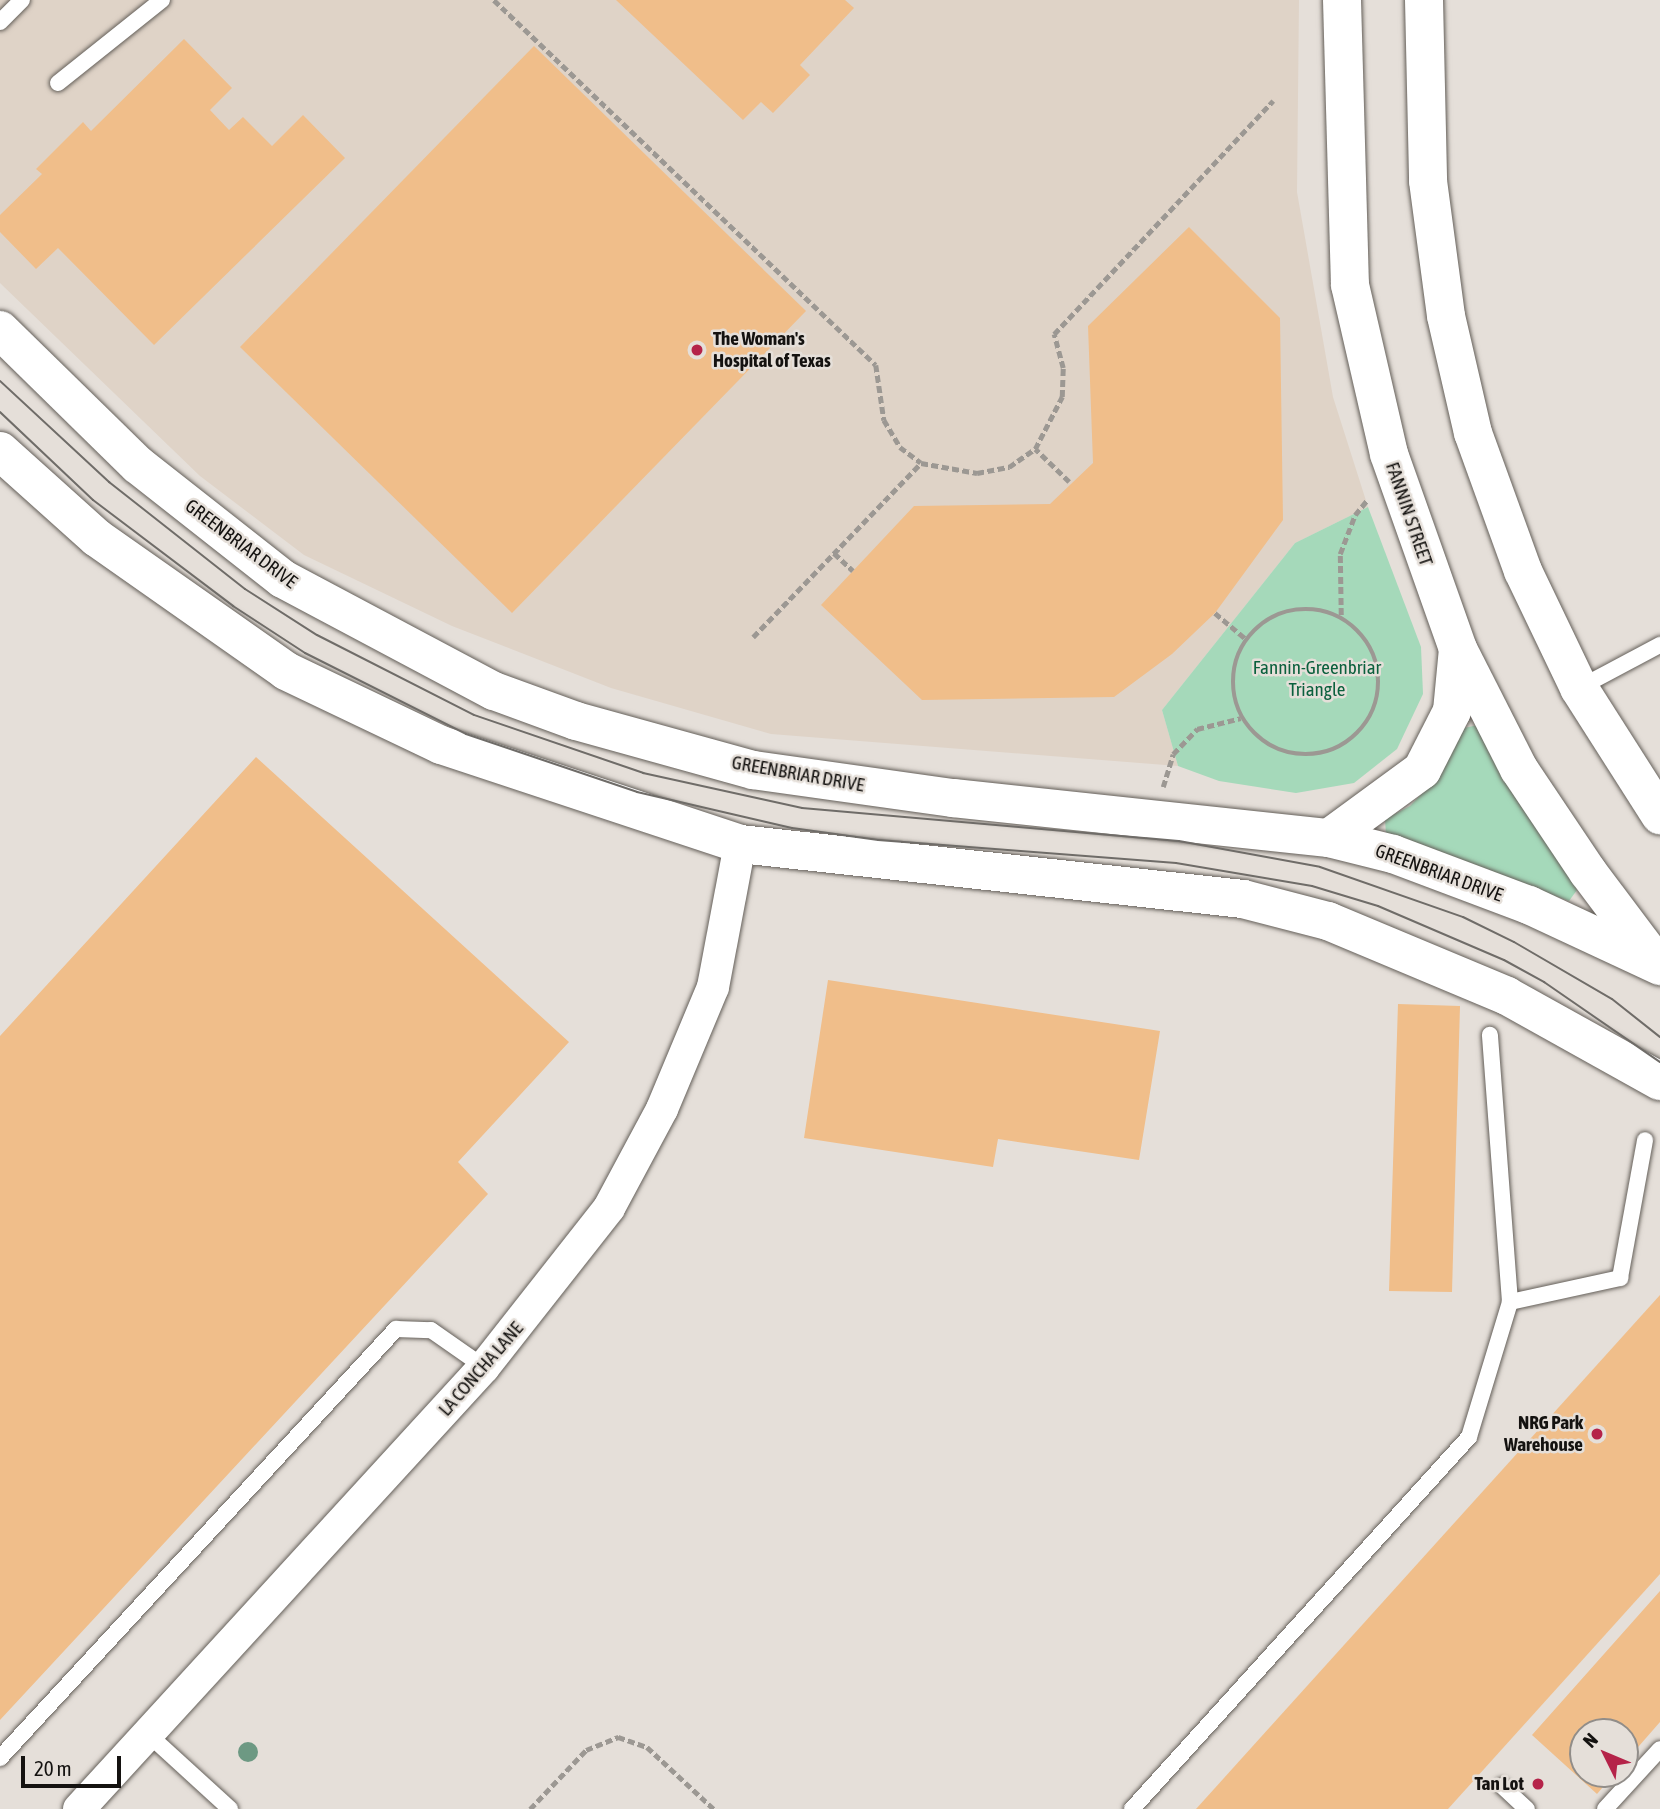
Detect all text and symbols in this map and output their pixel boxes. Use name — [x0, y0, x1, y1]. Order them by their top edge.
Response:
place label: The Woman's Hospital of Texas — [713, 328, 831, 372]
marker: The Woman's Hospital of Texas — [687, 340, 707, 360]
street label: FANNIN STREET — [1381, 459, 1437, 569]
street label: GREENBRIAR DRIVE — [181, 495, 301, 593]
park label: Fannin-Greenbriar Triangle — [1253, 657, 1381, 701]
street label: GREENBRIAR DRIVE — [730, 751, 866, 797]
street label: GREENBRIAR DRIVE — [1372, 839, 1506, 907]
street label: LA CONCHA LANE — [434, 1317, 528, 1421]
place label: NRG Park Warehouse — [1504, 1412, 1583, 1456]
marker: NRG Park Warehouse — [1589, 1426, 1605, 1442]
north arrow — [1569, 1718, 1639, 1788]
text: N — [1578, 1728, 1602, 1752]
scale bar — [24, 1742, 124, 1786]
text: 20 m — [34, 1756, 72, 1780]
place label: Tan Lot — [1475, 1773, 1524, 1795]
marker: Tan Lot — [1530, 1776, 1546, 1792]

